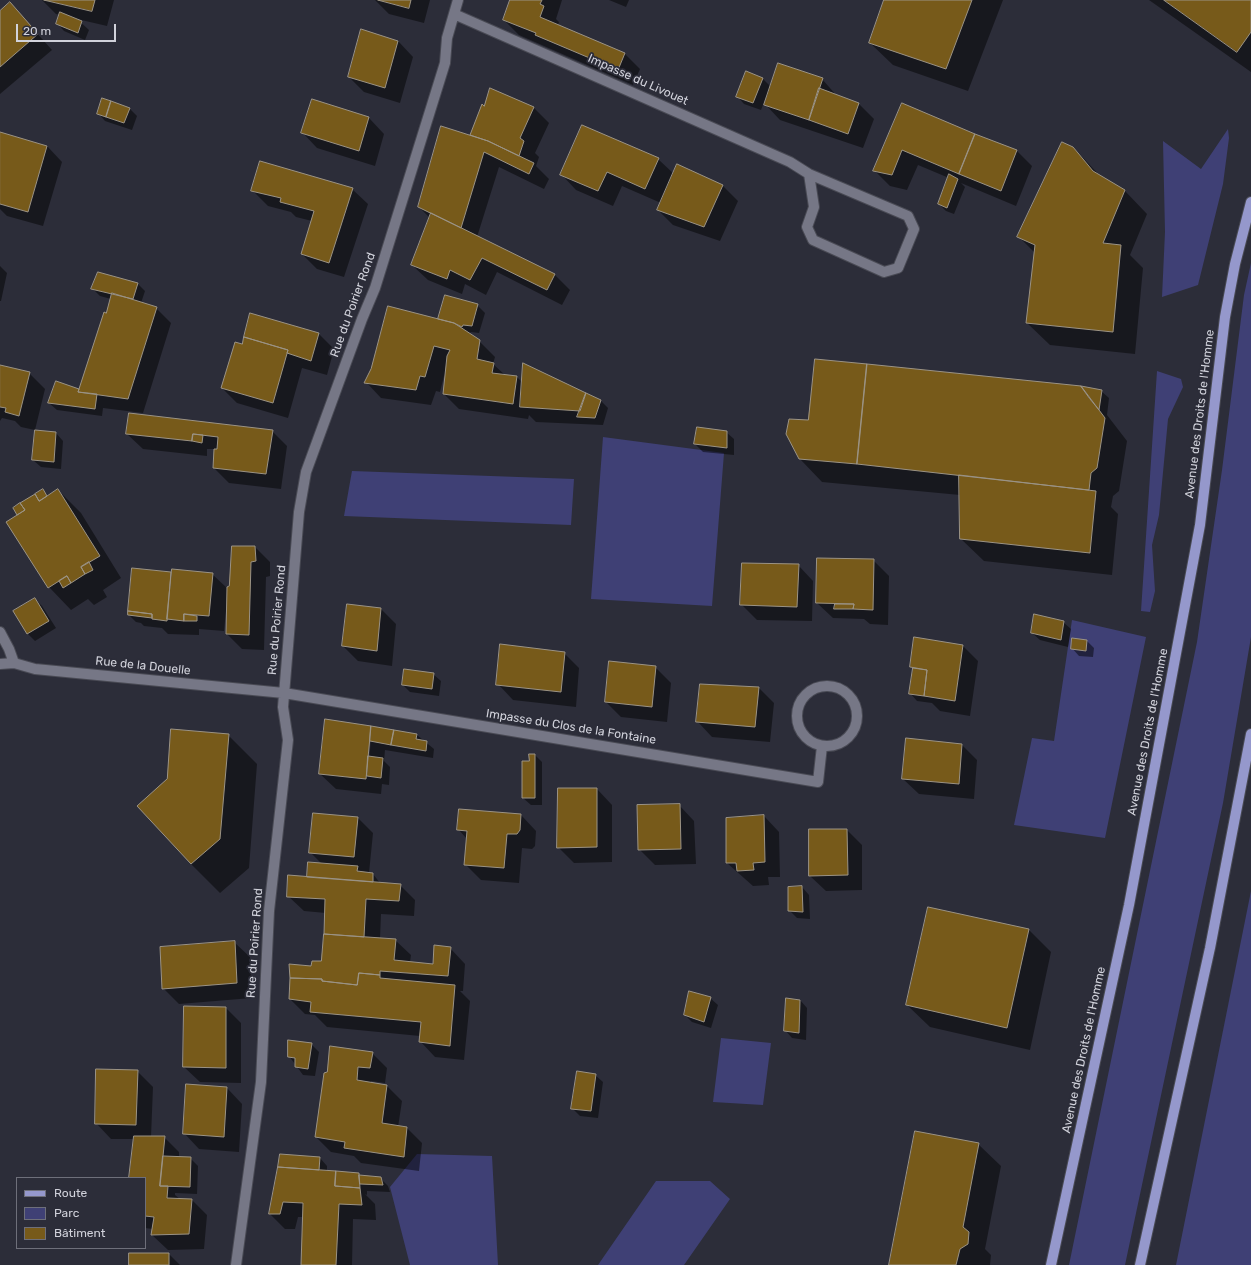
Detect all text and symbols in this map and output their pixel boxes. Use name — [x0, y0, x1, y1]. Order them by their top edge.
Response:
scale bar — [18, 16, 118, 42]
text: 20 m — [23, 24, 51, 38]
street label: Impasse du Livouet — [586, 51, 690, 109]
street label: Rue du Poirier Rond — [327, 251, 379, 359]
street label: Avenue des Droits de l'Homme — [1182, 329, 1218, 499]
street label: Rue du Poirier Rond — [265, 564, 289, 676]
street label: Avenue des Droits de l'Homme — [1125, 647, 1171, 817]
street label: Rue de la Douelle — [95, 654, 191, 678]
street label: Impasse du Clos de la Fontaine — [485, 706, 657, 748]
street label: Rue du Poirier Rond — [244, 888, 266, 998]
street label: Avenue des Droits de l'Homme — [1059, 965, 1109, 1135]
legend — [16, 1177, 146, 1249]
text: Route — [54, 1186, 87, 1200]
text: Parc — [54, 1206, 79, 1220]
text: Bâtiment — [54, 1226, 105, 1240]

